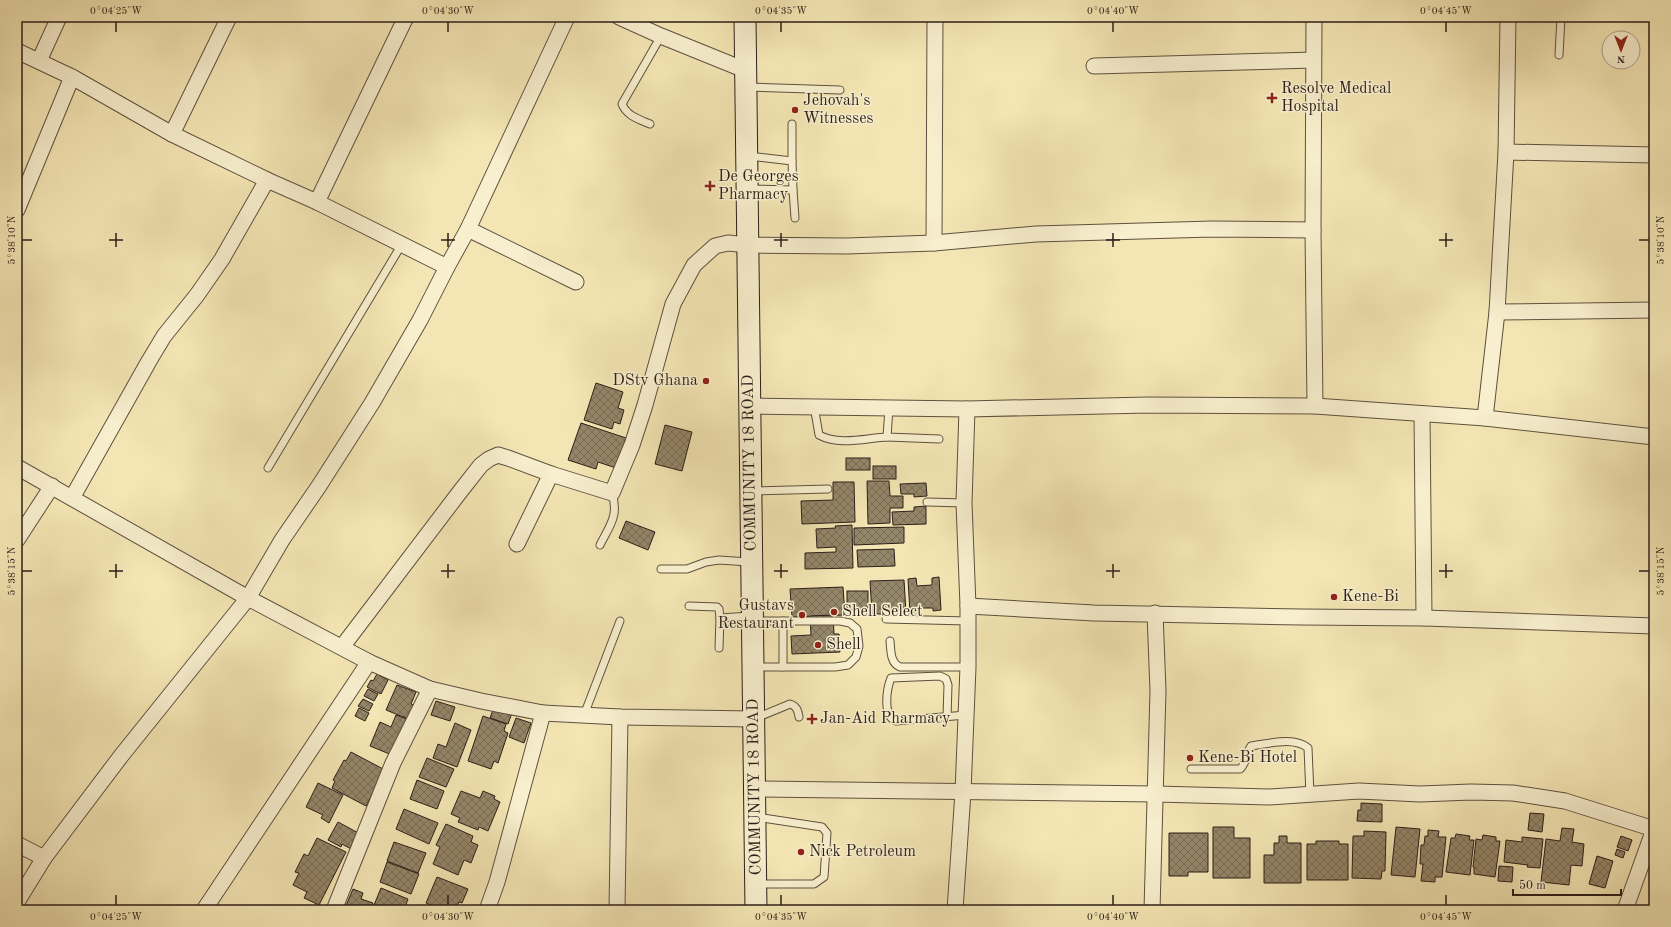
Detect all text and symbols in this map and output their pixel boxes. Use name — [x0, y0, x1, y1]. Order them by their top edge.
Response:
text: 0°04'25"W — [90, 6, 142, 16]
text: 0°04'30"W — [422, 6, 474, 16]
text: 0°04'35"W — [755, 6, 807, 16]
text: 0°04'40"W — [1087, 6, 1139, 16]
text: 0°04'45"W — [1420, 6, 1472, 16]
north arrow — [1601, 30, 1641, 70]
text: N — [1616, 53, 1625, 64]
place label: Resolve Medical Hospital — [1281, 81, 1391, 115]
marker: Resolve Medical Hospital — [1266, 92, 1278, 104]
place label: Jehovah's Witnesses — [803, 93, 874, 127]
marker: Jehovah's Witnesses — [790, 105, 800, 115]
place label: De Georges Pharmacy — [718, 169, 799, 203]
marker: De Georges Pharmacy — [705, 181, 715, 191]
text: 5°38'10"N — [7, 215, 17, 264]
text: 5°38'10"N — [1656, 215, 1666, 264]
place label: DStv Ghana — [612, 373, 698, 389]
street label: COMMUNITY 18 ROAD — [740, 374, 760, 552]
marker: DStv Ghana — [701, 376, 711, 386]
text: 5°38'15"N — [7, 546, 17, 595]
text: 5°38'15"N — [1656, 546, 1666, 595]
place label: Kene-Bi — [1342, 589, 1399, 605]
marker: Kene-Bi — [1329, 592, 1339, 602]
place label: Gustavs Restaurant — [717, 598, 794, 632]
place label: Shell Select — [842, 604, 923, 620]
marker: Shell Select — [829, 607, 839, 617]
marker: Gustavs Restaurant — [797, 610, 807, 620]
place label: Shell — [826, 637, 861, 653]
marker: Shell — [813, 640, 823, 650]
street label: COMMUNITY 18 ROAD — [745, 698, 765, 876]
place label: Jan-Aid Pharmacy — [820, 711, 951, 727]
marker: Jan-Aid Pharmacy — [807, 714, 817, 724]
place label: Kene-Bi Hotel — [1198, 750, 1297, 766]
marker: Kene-Bi Hotel — [1185, 753, 1195, 763]
place label: Nick Petroleum — [809, 844, 916, 860]
marker: Nick Petroleum — [796, 847, 806, 857]
scale bar — [1513, 871, 1621, 897]
text: 50 m — [1519, 879, 1546, 892]
text: 0°04'25"W — [90, 912, 142, 922]
text: 0°04'30"W — [422, 912, 474, 922]
text: 0°04'35"W — [755, 912, 807, 922]
text: 0°04'40"W — [1087, 912, 1139, 922]
text: 0°04'45"W — [1420, 912, 1472, 922]

